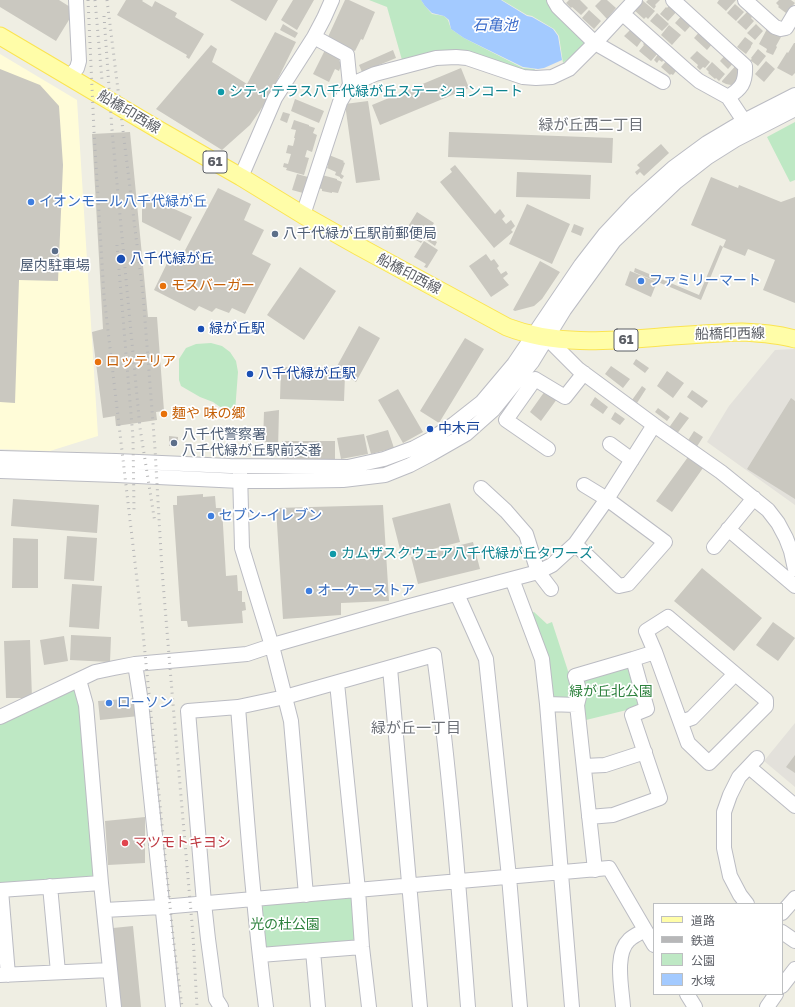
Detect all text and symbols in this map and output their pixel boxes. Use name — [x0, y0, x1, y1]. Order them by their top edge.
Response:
water label: 石亀池 — [473, 16, 517, 34]
place label: シティテラス八千代緑が丘ステーションコート — [229, 84, 523, 100]
street label: 船橋印西線 — [95, 87, 163, 137]
marker: シティテラス八千代緑が丘ステーションコート — [216, 87, 226, 97]
district label: 緑が丘西二丁目 — [539, 116, 643, 134]
road number: 61 — [203, 151, 227, 173]
place label: イオンモール八千代緑が丘 — [39, 194, 207, 210]
marker: イオンモール八千代緑が丘 — [26, 197, 36, 207]
place label: 八千代緑が丘駅前郵便局 — [283, 226, 437, 242]
marker: 八千代緑が丘駅前郵便局 — [270, 229, 280, 239]
marker: 屋内駐車場 — [50, 246, 60, 256]
street label: 船橋印西線 — [374, 250, 444, 298]
place label: 八千代緑が丘 — [130, 251, 214, 267]
marker: 八千代緑が丘 — [115, 253, 127, 265]
place label: 屋内駐車場 — [20, 258, 90, 274]
place label: ファミリーマート — [649, 273, 761, 289]
marker: ファミリーマート — [636, 276, 646, 286]
place label: モスバーガー — [171, 278, 255, 294]
marker: モスバーガー — [158, 281, 168, 291]
place label: 緑が丘駅 — [209, 321, 265, 337]
marker: 緑が丘駅 — [196, 324, 206, 334]
street label: 船橋印西線 — [695, 325, 765, 343]
road number: 61 — [614, 329, 638, 351]
place label: ロッテリア — [106, 354, 176, 370]
marker: ロッテリア — [93, 357, 103, 367]
place label: 八千代緑が丘駅 — [258, 366, 356, 382]
marker: 八千代緑が丘駅 — [245, 369, 255, 379]
place label: 麺や 味の郷 — [172, 406, 245, 422]
marker: 麺や 味の郷 — [159, 409, 169, 419]
place label: 中木戸 — [438, 421, 480, 437]
marker: 中木戸 — [425, 424, 435, 434]
place label: 八千代警察署 八千代緑が丘駅前交番 — [182, 427, 322, 460]
marker: 八千代警察署 八千代緑が丘駅前交番 — [169, 438, 179, 448]
place label: セブン-イレブン — [219, 508, 322, 524]
marker: セブン-イレブン — [206, 511, 216, 521]
place label: カムザスクウェア八千代緑が丘タワーズ — [341, 546, 593, 562]
marker: カムザスクウェア八千代緑が丘タワーズ — [328, 549, 338, 559]
place label: オーケーストア — [317, 583, 415, 599]
marker: オーケーストア — [304, 586, 314, 596]
park label: 緑が丘北公園 — [569, 684, 653, 700]
place label: ローソン — [117, 695, 173, 711]
marker: ローソン — [104, 698, 114, 708]
district label: 緑が丘一丁目 — [371, 719, 461, 737]
place label: マツモトキヨシ — [133, 835, 231, 851]
marker: マツモトキヨシ — [120, 838, 130, 848]
legend — [653, 903, 783, 995]
text: 道路 — [691, 913, 715, 928]
park label: 光の杜公園 — [250, 917, 320, 933]
text: 鉄道 — [691, 933, 715, 948]
text: 公園 — [691, 953, 715, 968]
text: 水域 — [691, 973, 715, 988]

